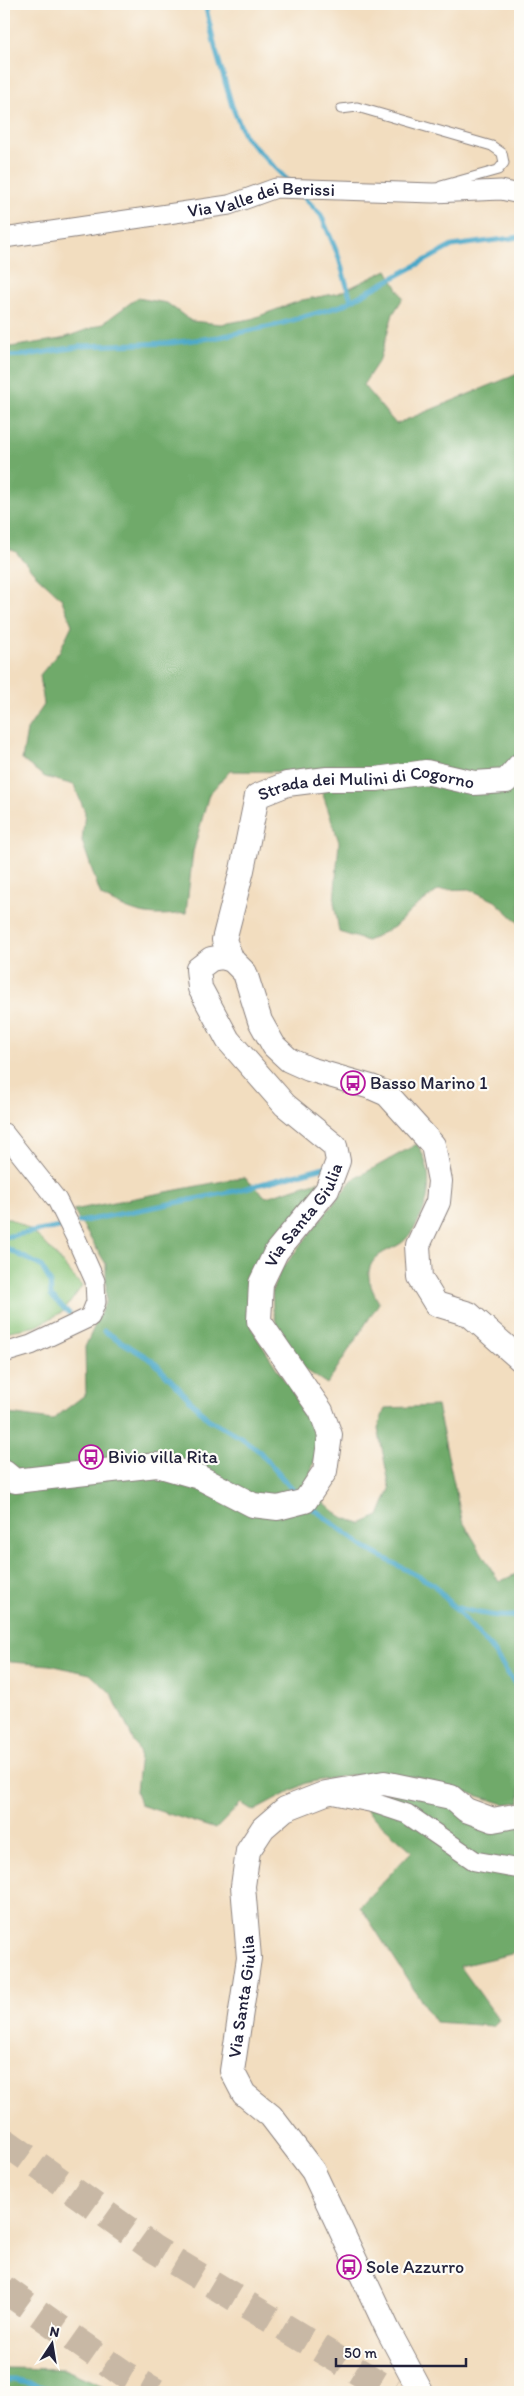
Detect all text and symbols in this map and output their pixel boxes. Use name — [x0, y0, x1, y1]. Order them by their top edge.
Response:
street label: Via Valle dei Berissi — [186, 177, 335, 222]
street label: Strada dei Mulini di Cogorno — [255, 760, 477, 806]
bus stop icon: Basso Marino 1 — [340, 1070, 366, 1096]
place label: Basso Marino 1 — [370, 1072, 488, 1094]
street label: Via Santa Giulia — [259, 1160, 347, 1271]
bus stop icon: Bivio villa Rita — [78, 1444, 104, 1470]
place label: Bivio villa Rita — [108, 1446, 219, 1468]
street label: Via Santa Giulia — [223, 1935, 260, 2060]
bus stop icon: Sole Azzurro — [336, 2254, 362, 2280]
place label: Sole Azzurro — [366, 2256, 464, 2278]
north arrow — [28, 2318, 78, 2368]
text: N — [48, 2322, 61, 2341]
scale bar — [336, 2336, 466, 2368]
text: 50 m — [344, 2344, 377, 2362]

